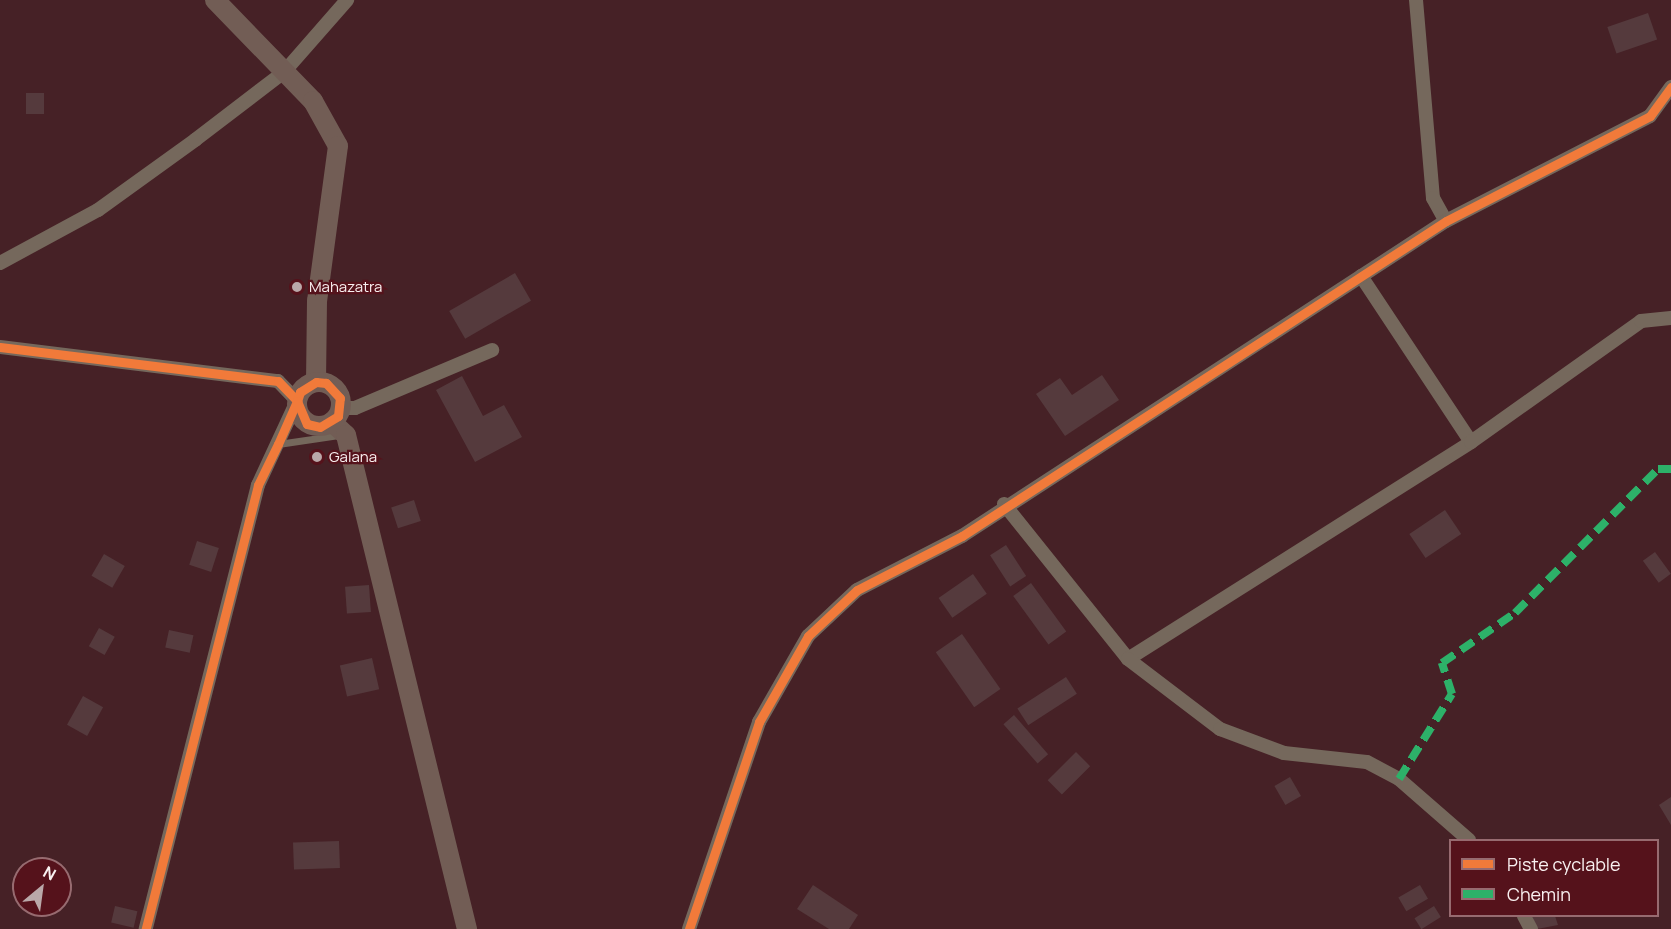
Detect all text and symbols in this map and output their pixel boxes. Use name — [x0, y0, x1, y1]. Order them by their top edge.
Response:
place label: Mahazatra — [309, 278, 382, 296]
marker: Mahazatra — [290, 280, 304, 294]
place label: Galana — [329, 448, 377, 466]
marker: Galana — [310, 450, 324, 464]
legend — [1449, 839, 1659, 917]
text: Piste cyclable — [1507, 852, 1621, 876]
north arrow — [12, 857, 72, 917]
text: N — [39, 861, 60, 885]
text: Chemin — [1507, 882, 1571, 906]

